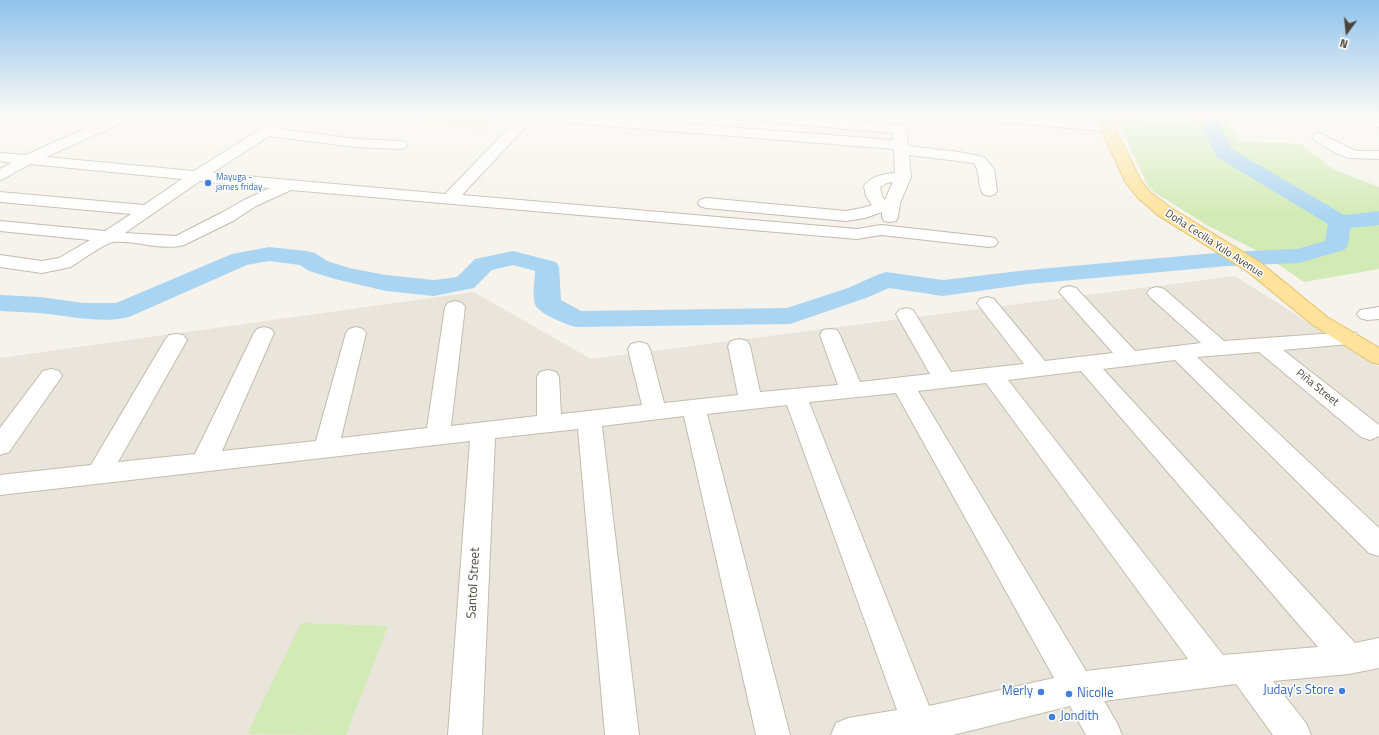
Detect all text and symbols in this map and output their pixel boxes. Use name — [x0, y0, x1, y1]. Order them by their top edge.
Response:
north arrow — [1327, 12, 1367, 52]
text: N — [1338, 35, 1350, 52]
place label: Mayuga - james friday — [216, 173, 262, 194]
marker: Mayuga - james friday — [203, 178, 213, 188]
street label: Doña Cecilia Yulo Avenue — [1162, 207, 1266, 281]
street label: Piña Street — [1293, 367, 1341, 409]
street label: Santol Street — [464, 547, 484, 619]
place label: Juday's Store — [1263, 683, 1334, 699]
place label: Merly — [1002, 684, 1033, 700]
place label: Nicolle — [1077, 686, 1114, 702]
marker: Juday's Store — [1337, 686, 1347, 696]
marker: Merly — [1036, 687, 1046, 697]
marker: Nicolle — [1064, 689, 1074, 699]
place label: Jondith — [1060, 709, 1099, 725]
marker: Jondith — [1047, 712, 1057, 722]

